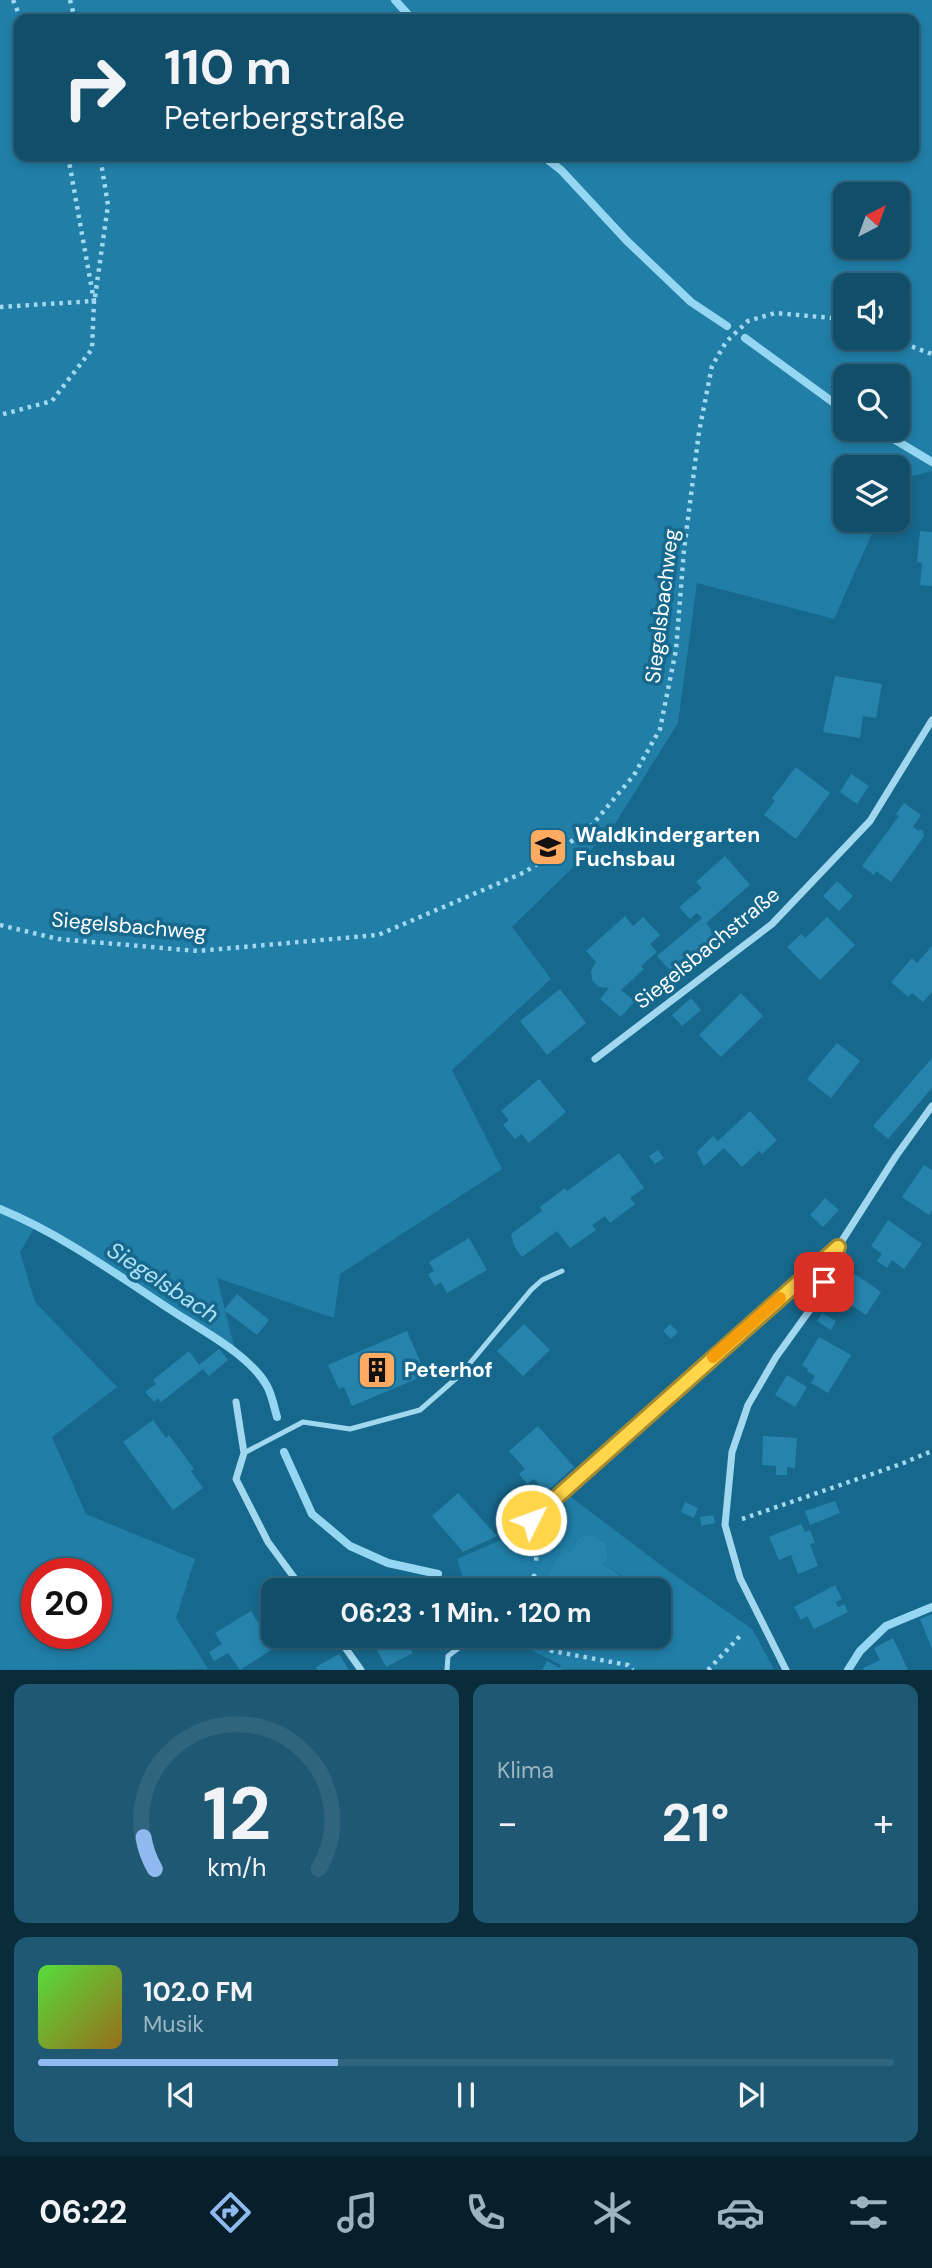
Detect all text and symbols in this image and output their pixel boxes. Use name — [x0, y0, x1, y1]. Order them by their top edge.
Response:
text: 110 m — [164, 35, 292, 99]
icon: right — [49, 42, 140, 133]
text: Peterbergstraße — [164, 97, 405, 139]
north arrow — [833, 182, 910, 259]
map controls — [833, 182, 910, 532]
button: sound — [833, 273, 910, 350]
button: search — [833, 364, 910, 441]
button: layers — [833, 455, 910, 532]
street label: Siegelsbachweg — [639, 527, 685, 685]
place label: Waldkindergarten Fuchsbau — [575, 821, 760, 873]
school or university icon: Waldkindergarten Fuchsbau — [527, 826, 569, 868]
street label: Siegelsbachstraße — [629, 881, 786, 1015]
street label: Siegelsbachweg — [50, 905, 208, 947]
water label: Siegelsbach — [101, 1235, 225, 1329]
pin — [794, 1252, 854, 1312]
icon: arrive — [805, 1263, 843, 1301]
building icon: Peterhof — [356, 1349, 398, 1391]
place label: Peterhof — [404, 1356, 493, 1384]
position arrow — [494, 1483, 568, 1557]
speed limit sign: 20 — [21, 1558, 112, 1649]
text: 06:23 · 1 Min. · 120 m — [340, 1596, 592, 1630]
text: Klima — [497, 1755, 554, 1785]
text: 12 — [202, 1768, 271, 1863]
text: 21° — [662, 1789, 729, 1857]
text: − — [497, 1798, 518, 1848]
text: + — [873, 1798, 894, 1848]
text: km/h — [207, 1851, 266, 1884]
text: 102.0 FM — [143, 1975, 253, 2009]
text: Musik — [143, 2009, 204, 2039]
icon: previous — [162, 2076, 200, 2114]
icon: pause — [447, 2076, 485, 2114]
icon: next — [732, 2076, 770, 2114]
icon: directions — [206, 2188, 255, 2237]
icon: music — [333, 2188, 382, 2237]
icon: phone — [461, 2188, 510, 2237]
icon: climate — [588, 2188, 637, 2237]
icon: car — [716, 2188, 765, 2237]
icon: filters — [844, 2188, 893, 2237]
text: 06:22 — [39, 2191, 127, 2233]

